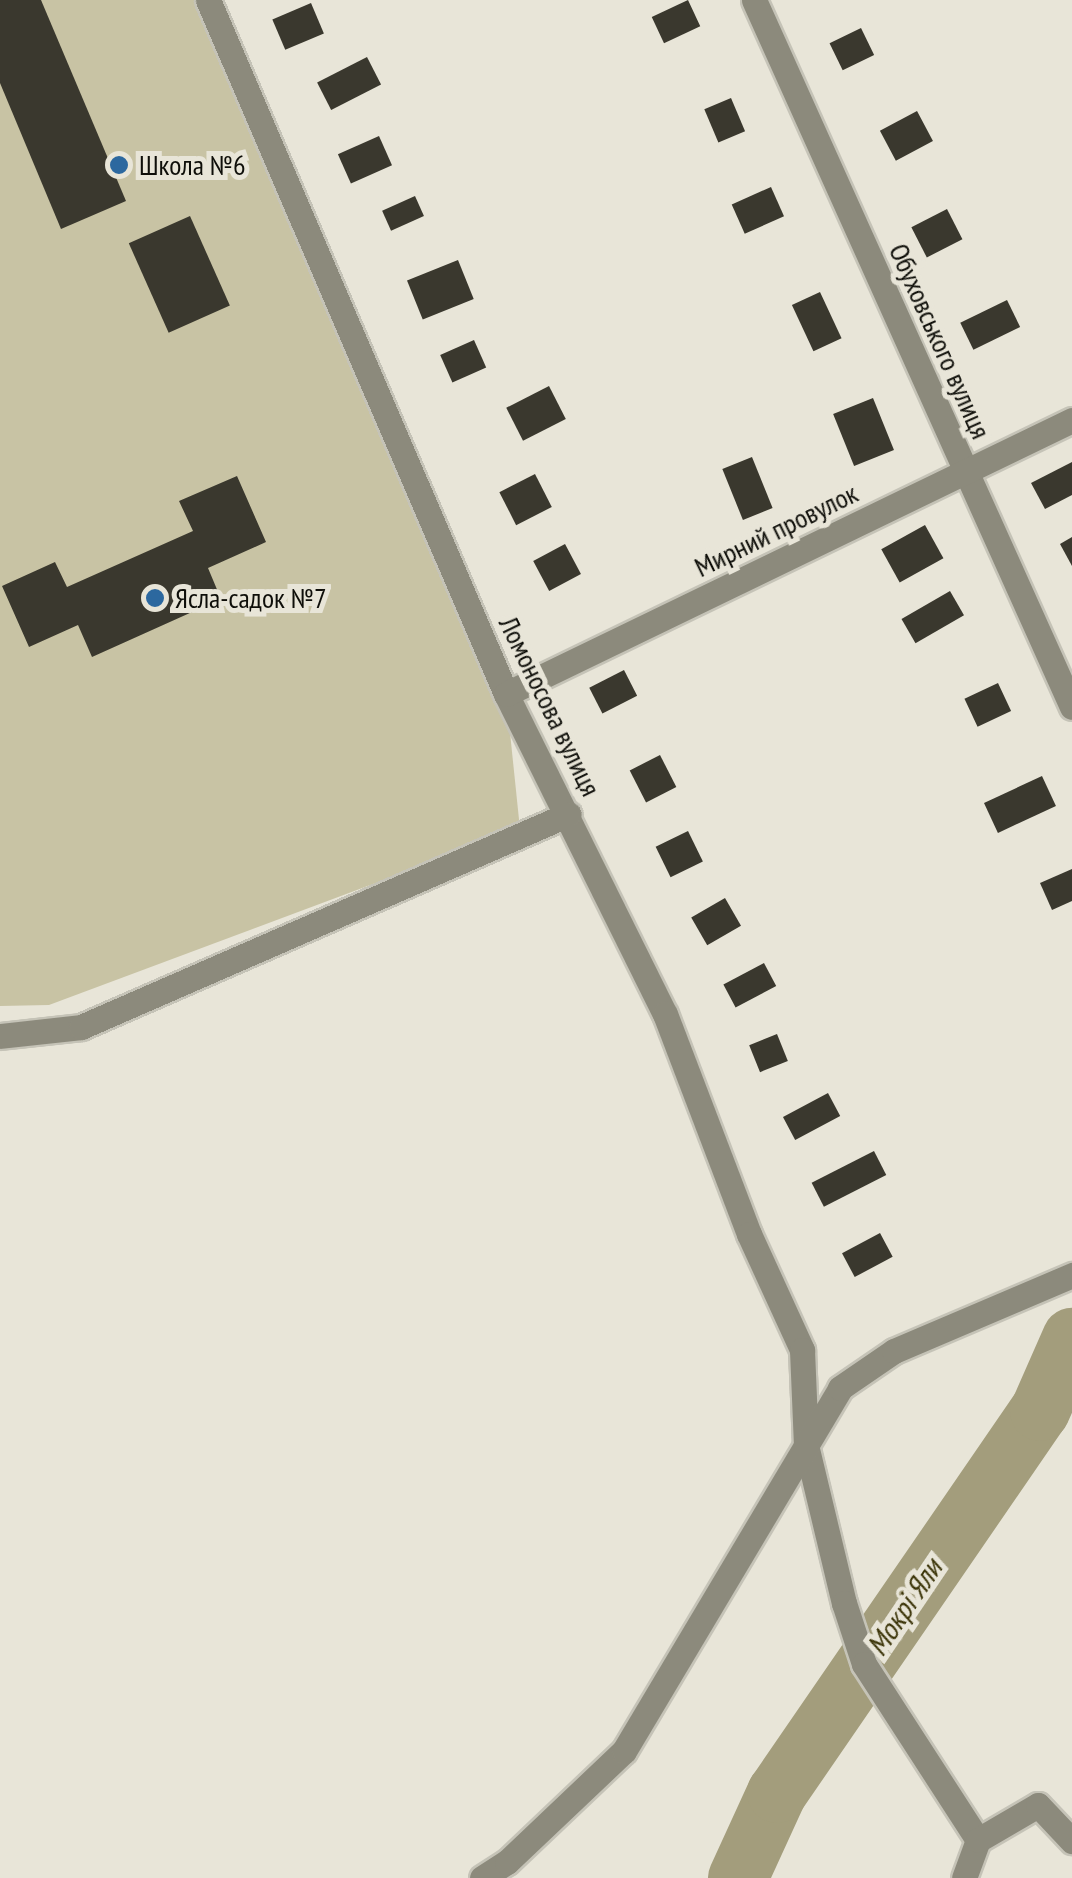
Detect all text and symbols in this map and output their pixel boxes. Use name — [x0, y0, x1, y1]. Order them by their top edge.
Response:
place label: Школа №6 — [139, 148, 246, 182]
marker: Школа №6 — [108, 154, 130, 176]
street label: Обуховського вулиця — [882, 238, 998, 444]
street label: Мирний провулок — [689, 476, 863, 584]
place label: Ясла-садок №7 — [175, 581, 326, 615]
marker: Ясла-садок №7 — [144, 587, 166, 609]
street label: Ломоносова вулиця — [492, 611, 608, 801]
water label: Мокрі Яли — [859, 1552, 949, 1662]

